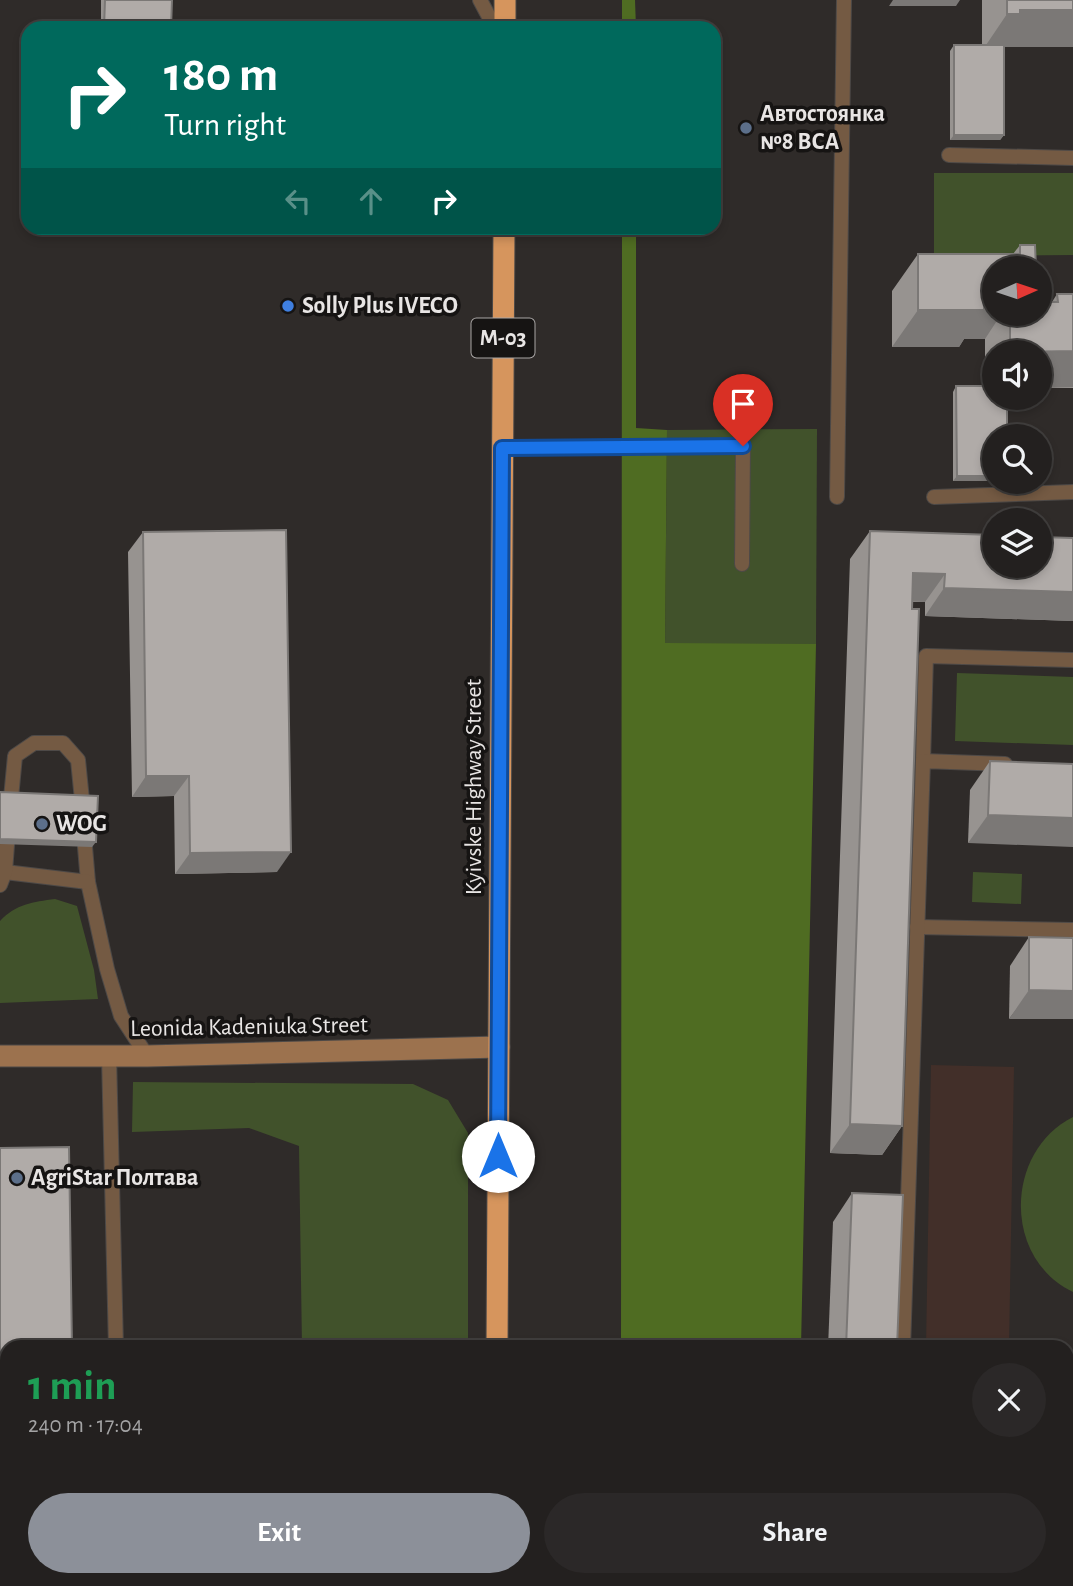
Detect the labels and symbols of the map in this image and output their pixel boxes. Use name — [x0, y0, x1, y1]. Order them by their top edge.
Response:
place label: Автостоянка №8 ВСА — [760, 102, 885, 154]
marker: Автостоянка №8 ВСА — [738, 120, 754, 136]
north arrow — [982, 256, 1052, 326]
place label: Solly Plus IVECO — [302, 294, 458, 318]
marker: Solly Plus IVECO — [280, 298, 296, 314]
road number: М-03 — [472, 318, 534, 358]
pin — [713, 374, 773, 446]
street label: Kyivske Highway Street — [462, 678, 486, 895]
place label: WOG — [56, 812, 107, 836]
marker: WOG — [34, 816, 50, 832]
street label: Leonida Kadeniuka Street — [130, 1013, 368, 1041]
position arrow — [461, 1119, 535, 1193]
place label: AgriStar Полтава — [31, 1166, 198, 1190]
marker: AgriStar Полтава — [9, 1170, 25, 1186]

